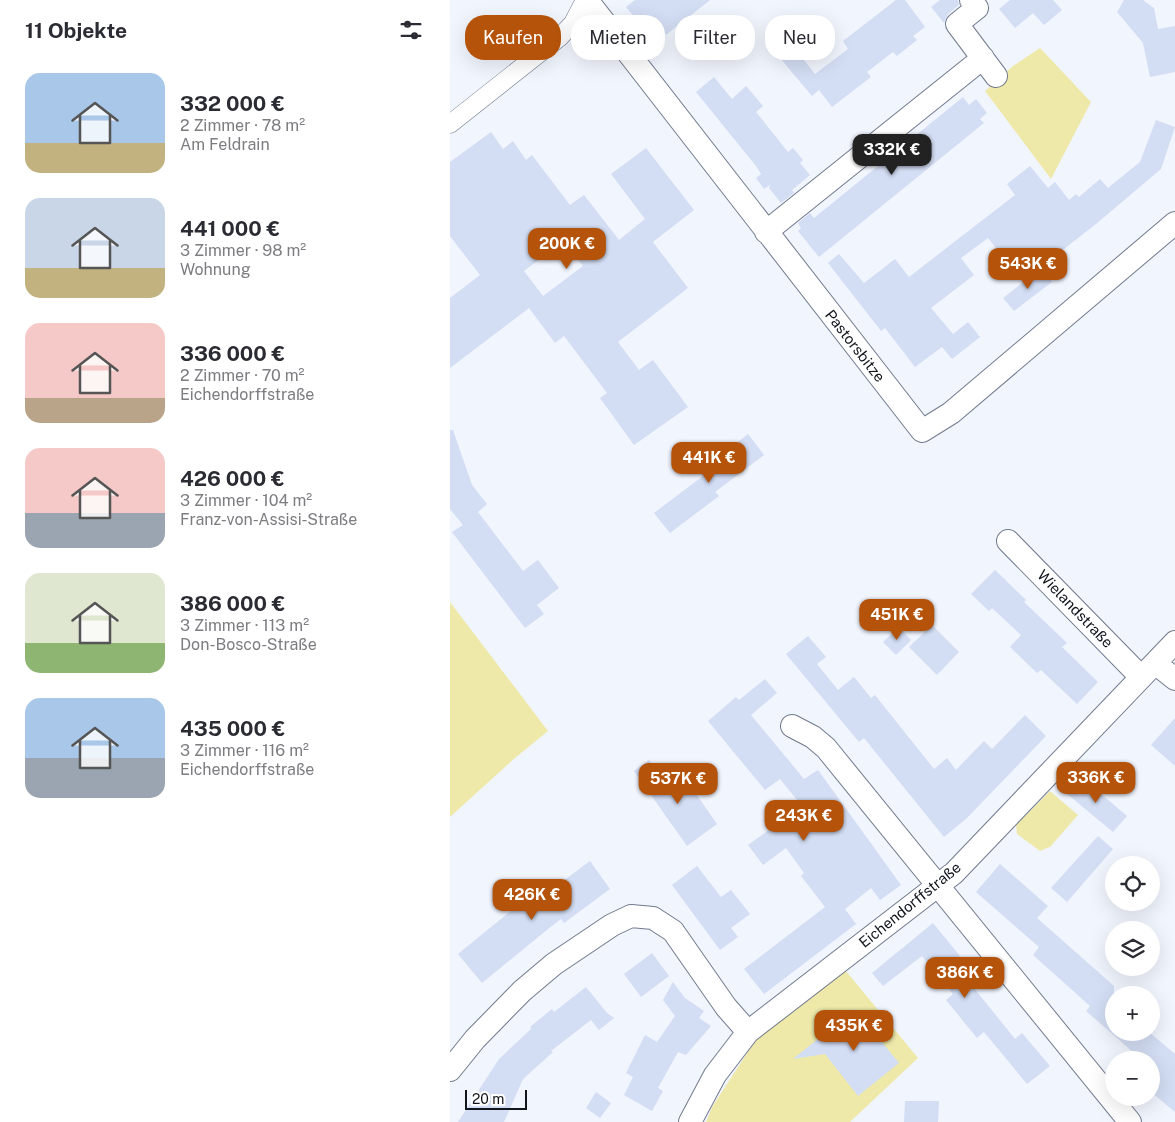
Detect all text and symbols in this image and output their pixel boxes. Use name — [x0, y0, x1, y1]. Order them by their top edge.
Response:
chip: Kaufen — [465, 15, 561, 60]
chip: Mieten — [571, 15, 665, 60]
chip: Filter — [675, 15, 755, 60]
chip: Neu — [765, 15, 835, 60]
icon: filters — [397, 16, 425, 44]
text: 11 Objekte — [25, 18, 127, 43]
text: 332 000 € — [180, 91, 285, 116]
icon: home — [65, 93, 125, 153]
text: 2 Zimmer · 78 m² — [180, 116, 305, 135]
pin: 332K € — [851, 134, 933, 176]
text: Am Feldrain — [180, 135, 270, 154]
text: 332K € — [864, 140, 920, 159]
text: 441 000 € — [180, 216, 280, 241]
icon: home — [65, 218, 125, 278]
pin: 200K € — [526, 228, 608, 270]
text: 200K € — [539, 234, 595, 253]
text: 3 Zimmer · 98 m² — [180, 241, 306, 260]
pin: 543K € — [987, 248, 1069, 290]
text: 543K € — [999, 254, 1057, 273]
text: Wohnung — [180, 260, 251, 279]
street label: Pastorsbitze — [822, 306, 889, 385]
text: 336 000 € — [180, 341, 285, 366]
icon: home — [65, 343, 125, 403]
text: 2 Zimmer · 70 m² — [180, 366, 304, 385]
text: Eichendorffstraße — [180, 385, 314, 404]
pin: 441K € — [668, 442, 750, 484]
text: 441K € — [682, 448, 736, 467]
text: 426 000 € — [180, 466, 285, 491]
icon: home — [65, 468, 125, 528]
text: 3 Zimmer · 104 m² — [180, 491, 312, 510]
text: Franz-von-Assisi-Straße — [180, 510, 357, 529]
street label: Wielandstraße — [1034, 566, 1117, 651]
text: 386 000 € — [180, 591, 285, 616]
icon: home — [65, 593, 125, 653]
pin: 451K € — [856, 598, 938, 641]
text: 451K € — [870, 605, 924, 624]
text: 3 Zimmer · 113 m² — [180, 616, 309, 635]
text: Don-Bosco-Straße — [180, 635, 317, 654]
text: 435 000 € — [180, 716, 286, 741]
icon: home — [65, 718, 125, 778]
text: 3 Zimmer · 116 m² — [180, 741, 309, 760]
text: Eichendorffstraße — [180, 760, 314, 779]
pin: 537K € — [637, 762, 719, 805]
pin: 336K € — [1055, 762, 1137, 804]
text: 336K € — [1067, 768, 1125, 787]
text: 537K € — [650, 769, 706, 788]
pin: 243K € — [763, 800, 845, 842]
text: 243K € — [776, 806, 832, 825]
map controls — [1105, 856, 1160, 1106]
button: locate — [1105, 856, 1160, 911]
street label: Eichendorffstraße — [855, 858, 964, 951]
pin: 426K € — [491, 878, 573, 921]
text: 426K € — [504, 885, 560, 904]
button: layers — [1105, 921, 1160, 976]
pin: 386K € — [924, 956, 1006, 999]
text: 386K € — [936, 963, 994, 982]
button: + — [1105, 986, 1160, 1041]
pin: 435K € — [813, 1010, 895, 1052]
text: 435K € — [825, 1016, 883, 1035]
button: − — [1105, 1051, 1160, 1106]
scale bar — [465, 1087, 528, 1110]
text: 20 m — [472, 1091, 504, 1107]

